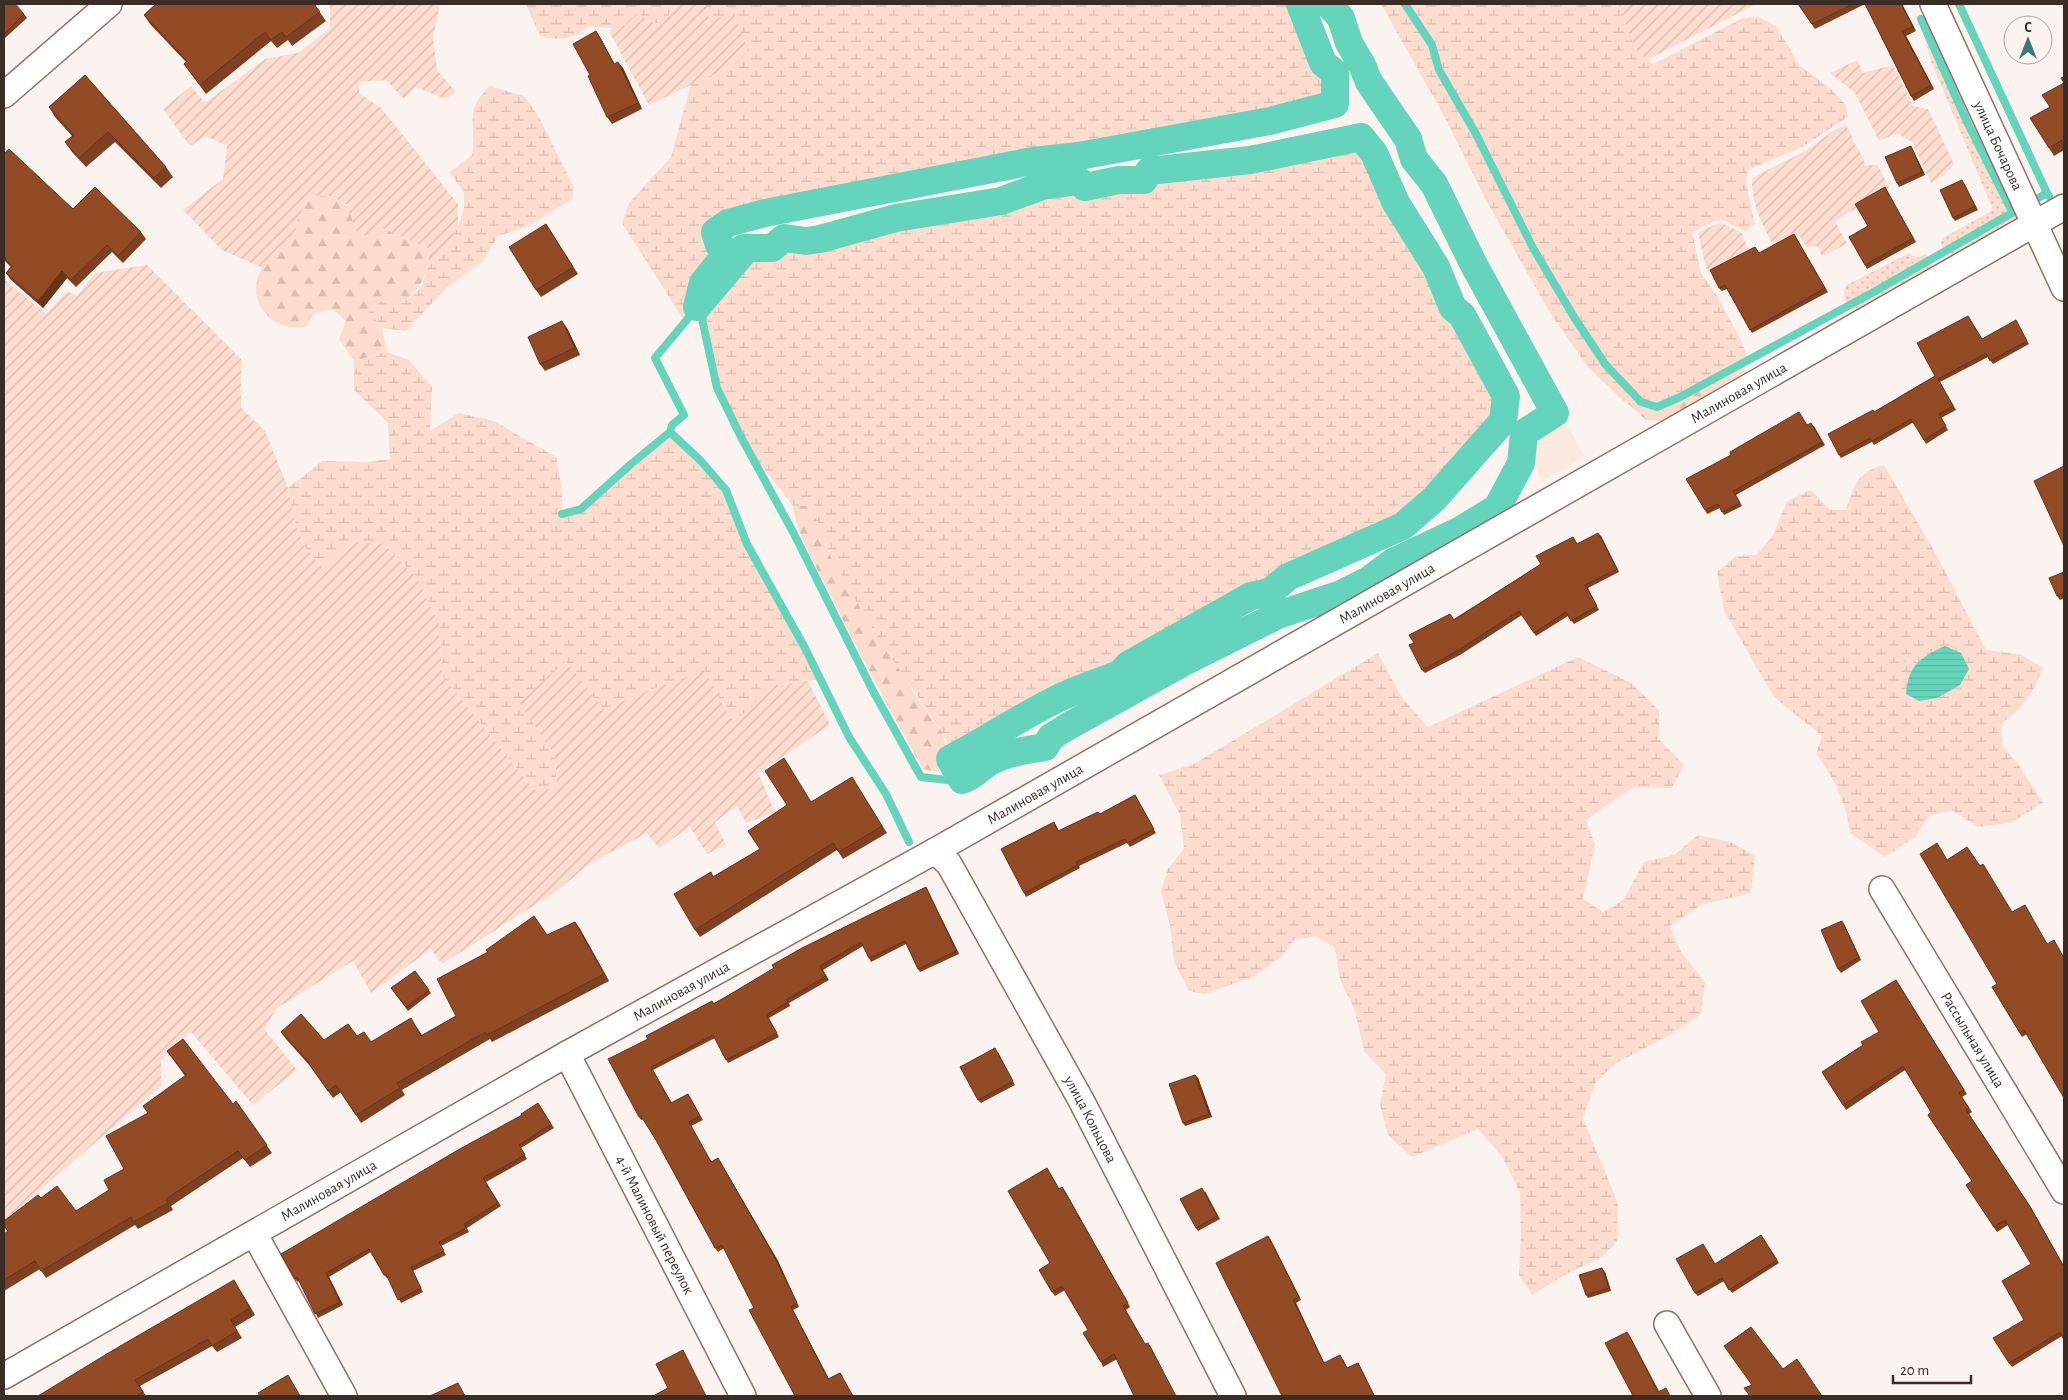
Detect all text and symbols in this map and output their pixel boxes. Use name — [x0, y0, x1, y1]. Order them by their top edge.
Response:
north arrow — [2003, 15, 2053, 65]
text: С — [2024, 21, 2032, 35]
street label: улица Бочарова — [1971, 98, 2025, 193]
street label: Малиновая улица — [1688, 359, 1789, 426]
street label: Малиновая улица — [1336, 560, 1437, 626]
street label: Малиновая улица — [985, 761, 1086, 827]
street label: Малиновая улица — [630, 958, 732, 1024]
street label: Рассыльная улица — [1938, 989, 2007, 1090]
street label: улица Кольцова — [1061, 1072, 1119, 1165]
street label: 4-й Малиновый переулок — [613, 1153, 697, 1297]
street label: Малиновая улица — [278, 1157, 379, 1224]
scale bar — [1893, 1352, 1970, 1384]
text: 20 m — [1900, 1363, 1929, 1378]

